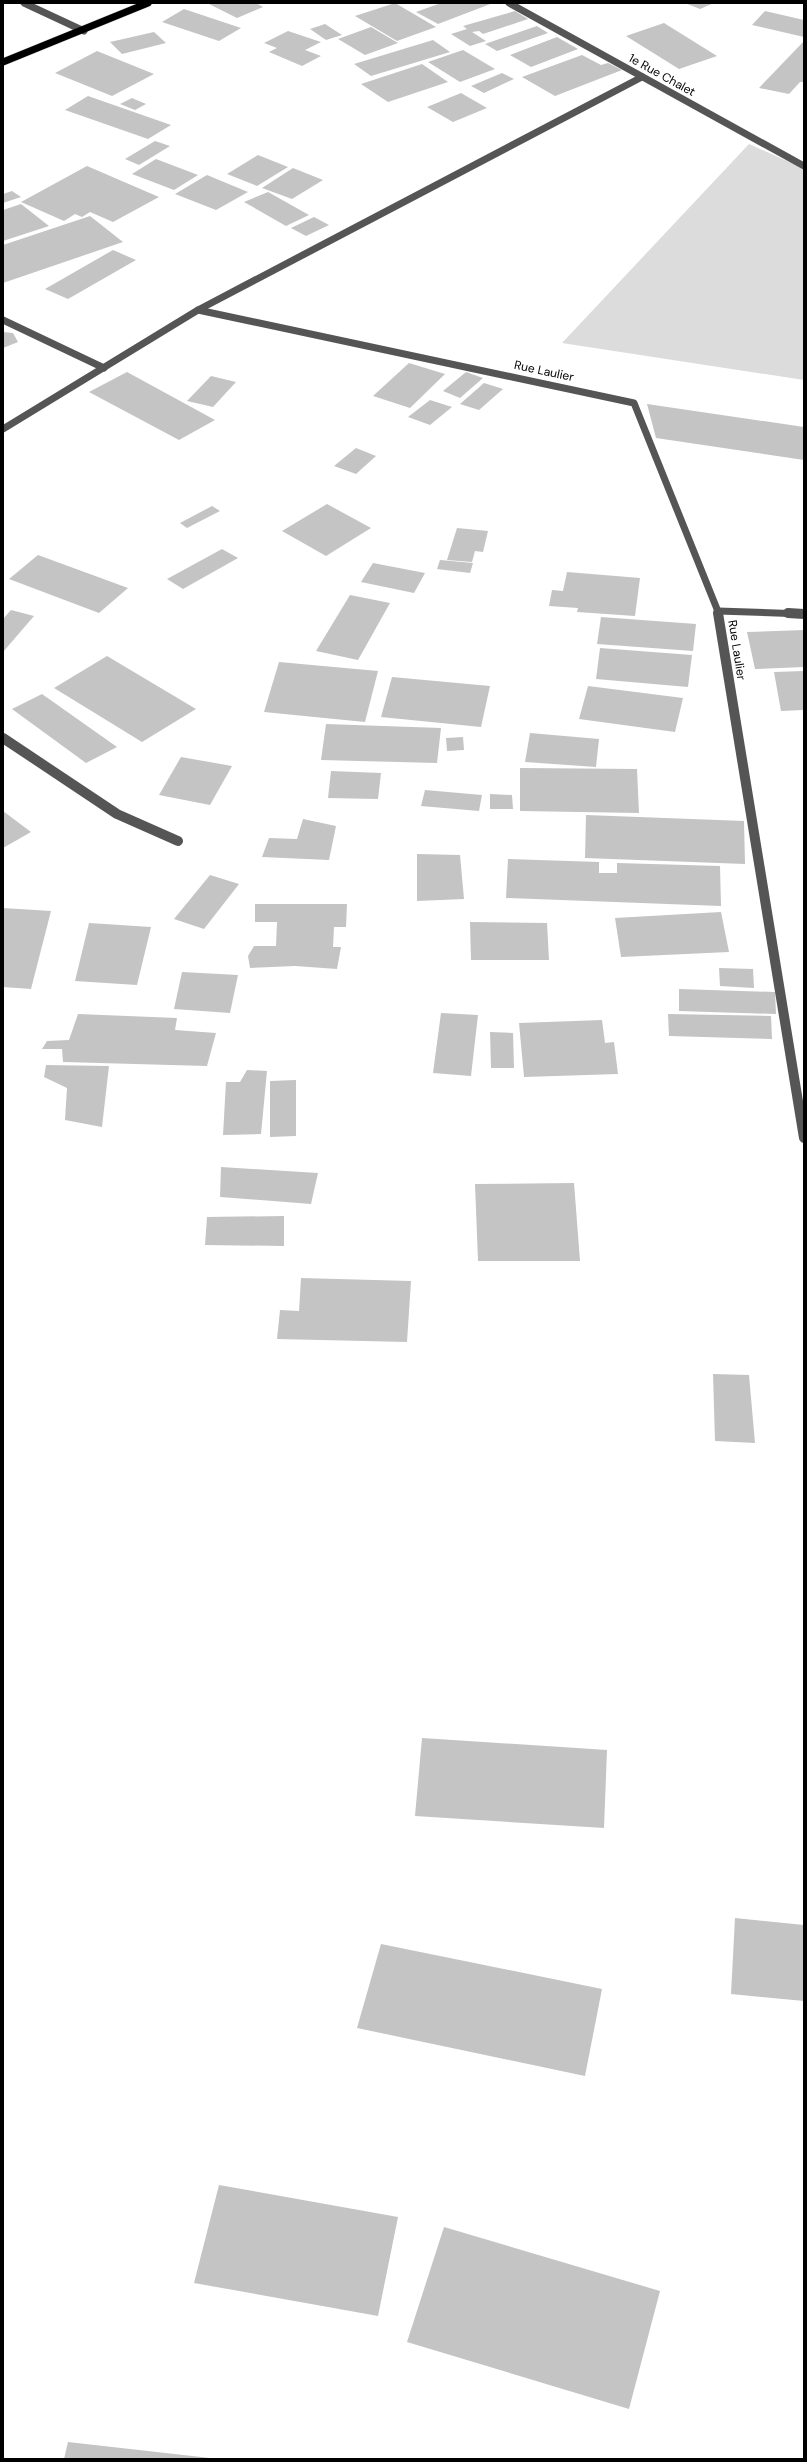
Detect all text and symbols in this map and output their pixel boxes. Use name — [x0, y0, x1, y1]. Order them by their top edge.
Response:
street label: 1e Rue Chalet — [626, 50, 698, 100]
street label: Rue Laulier — [513, 357, 576, 385]
street label: Rue Laulier — [724, 619, 750, 682]

